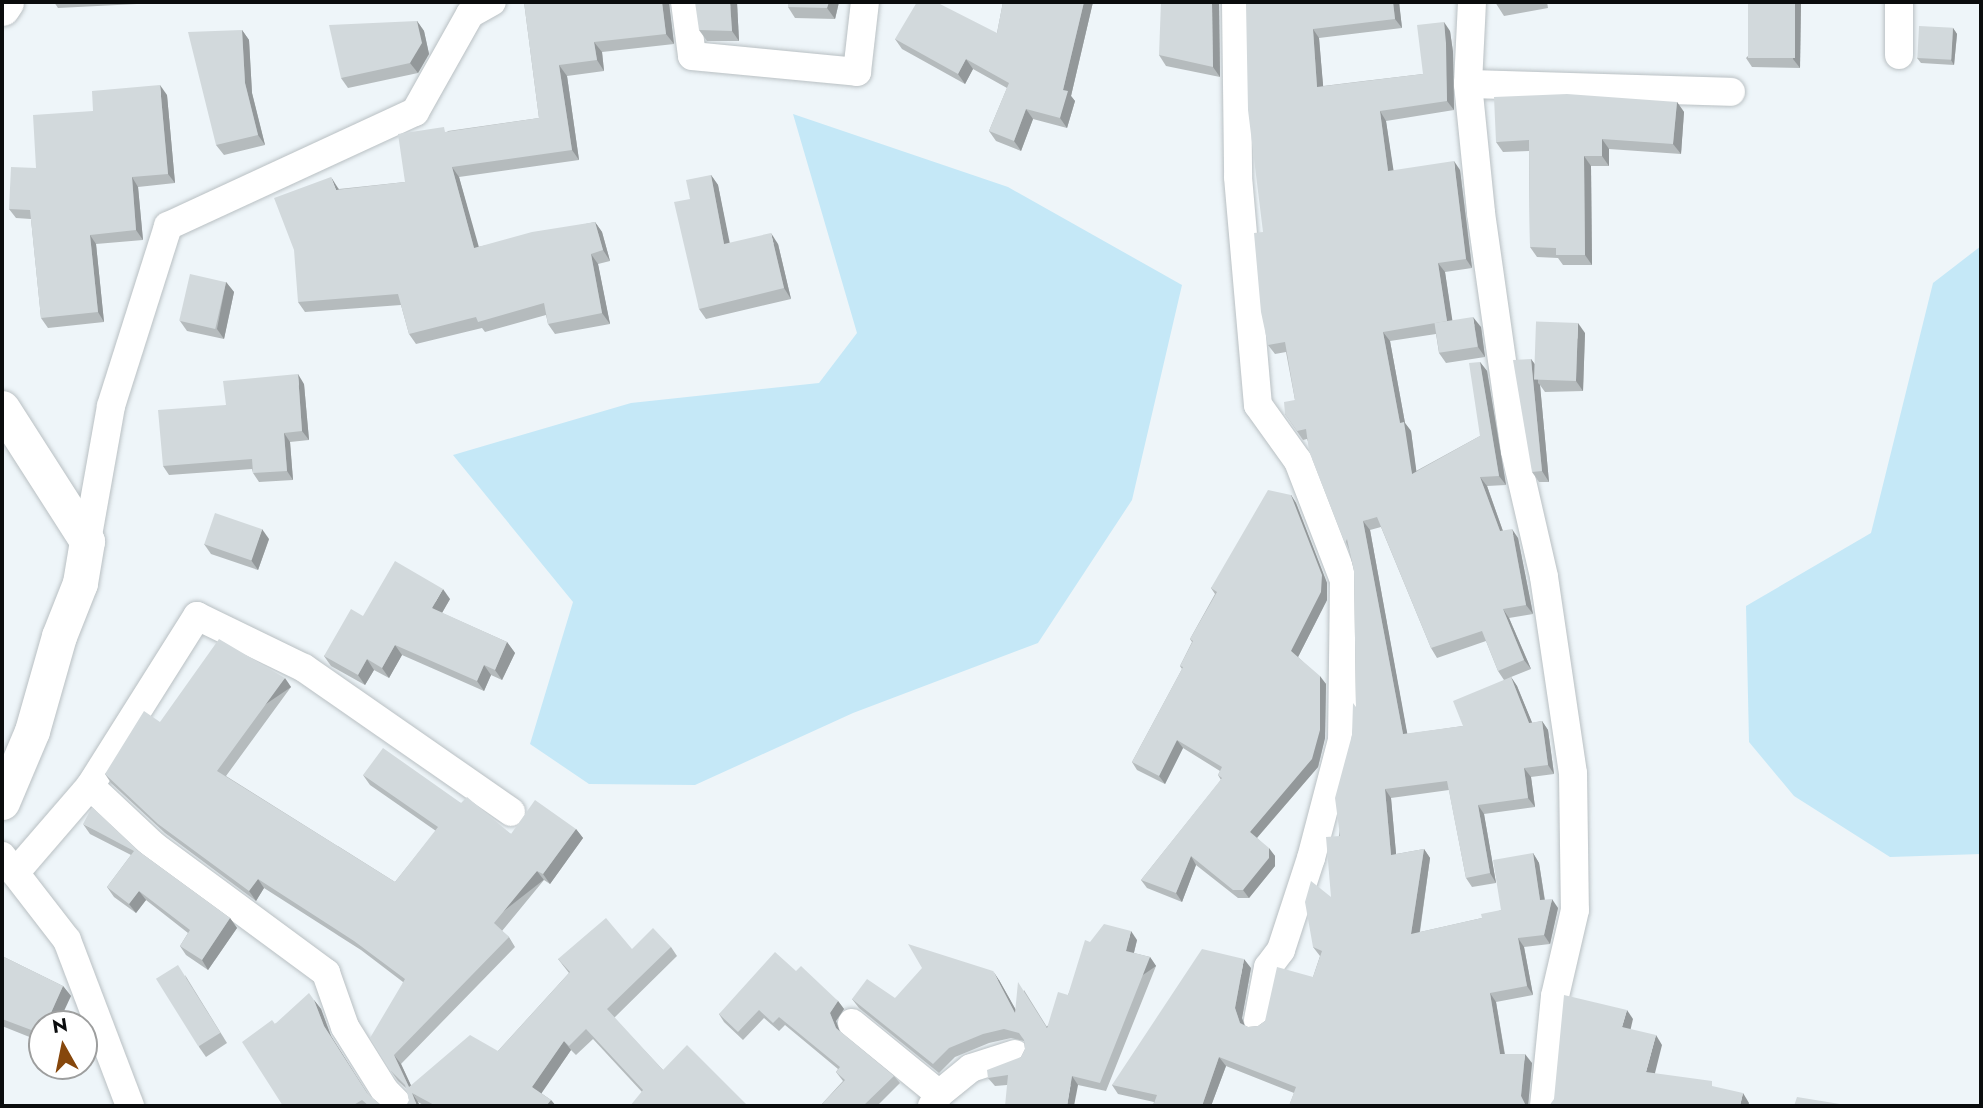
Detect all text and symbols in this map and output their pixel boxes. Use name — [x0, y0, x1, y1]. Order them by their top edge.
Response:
north arrow — [28, 1010, 98, 1080]
text: N — [50, 1011, 70, 1040]

